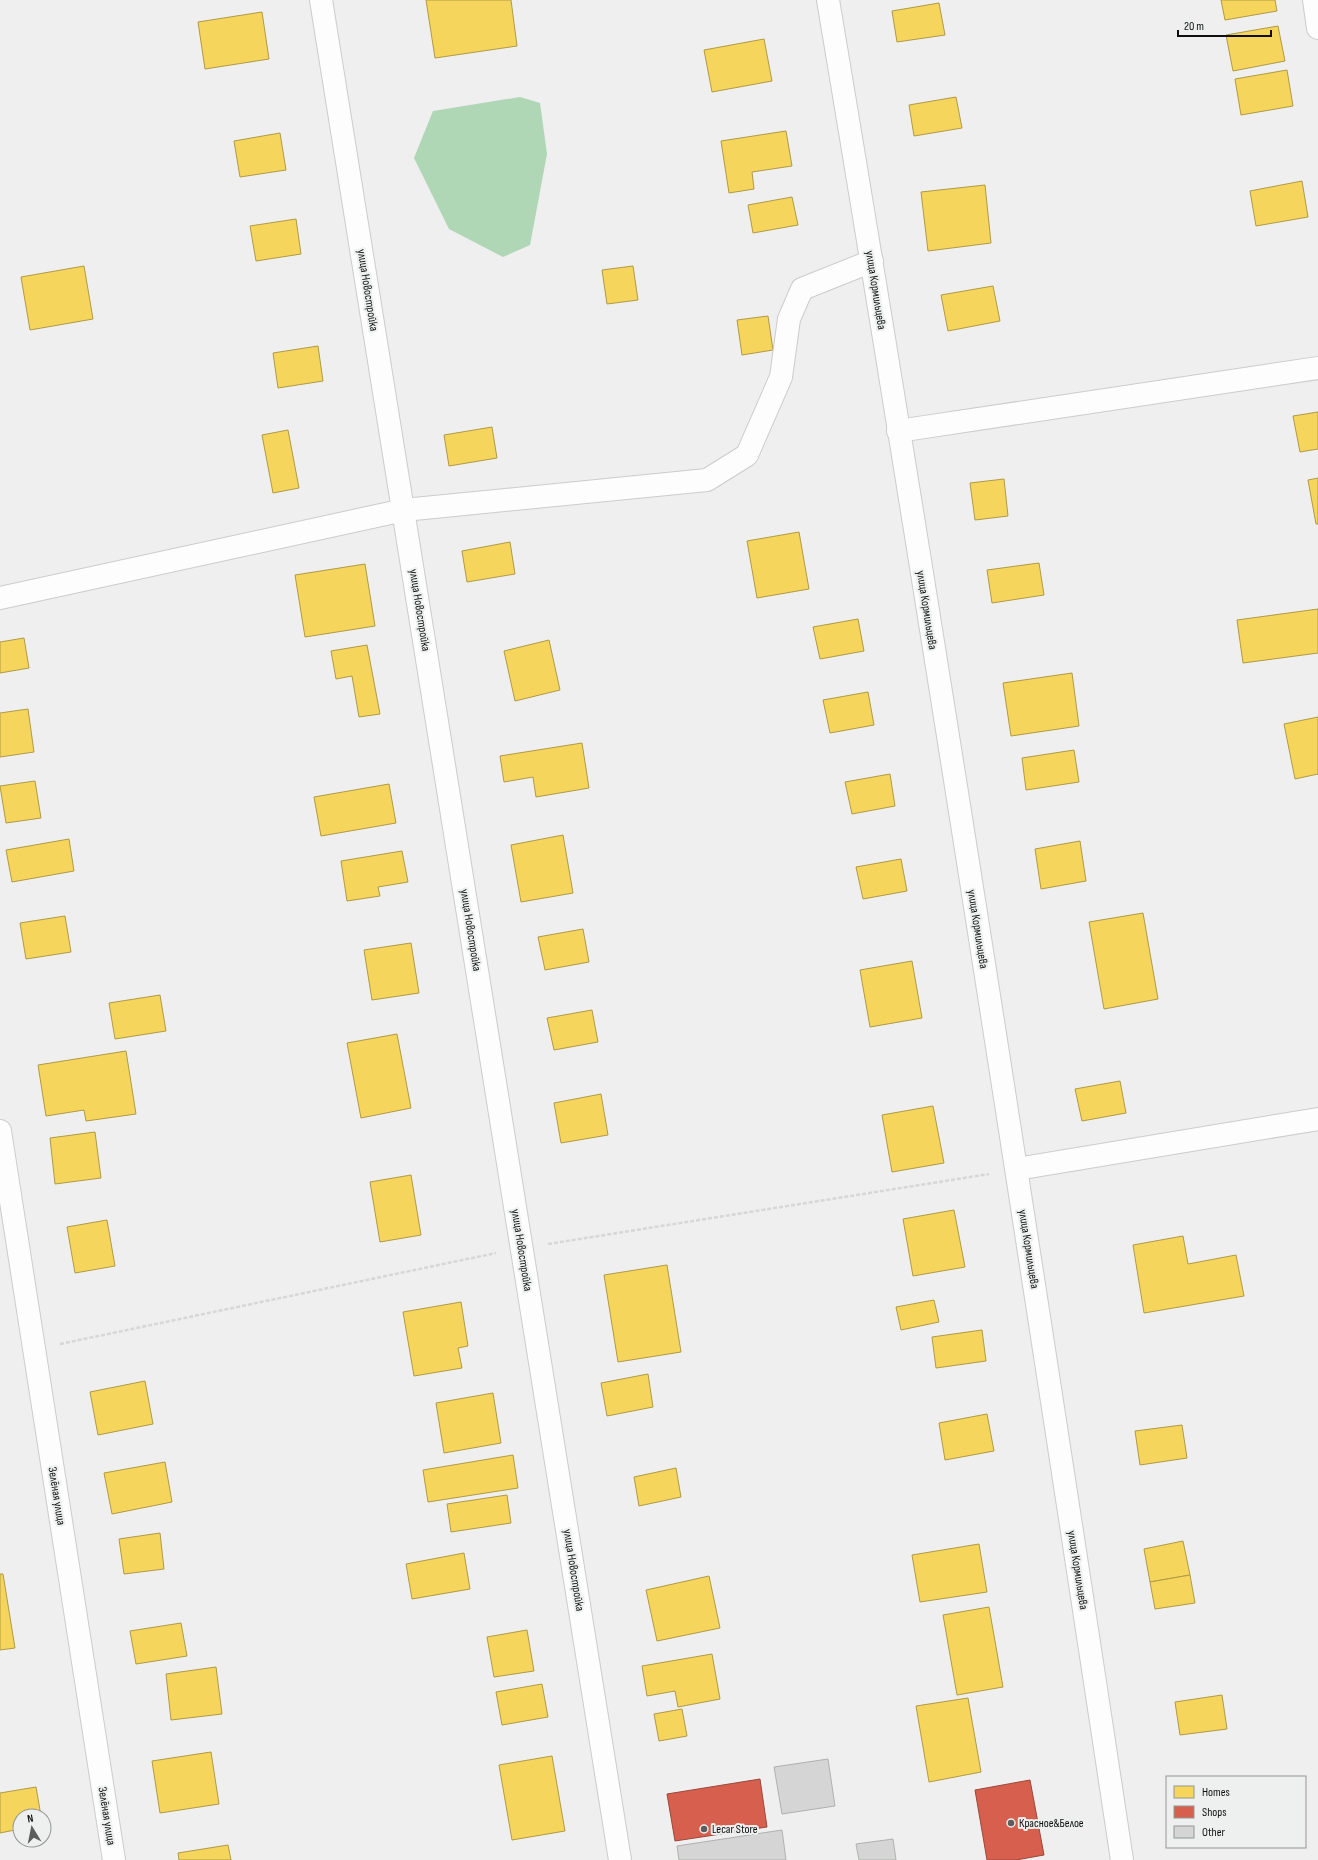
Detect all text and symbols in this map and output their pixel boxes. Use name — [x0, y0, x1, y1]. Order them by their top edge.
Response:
scale bar — [1178, 12, 1271, 38]
text: 20 m — [1184, 19, 1204, 34]
street label: улица Новостройка — [354, 248, 381, 333]
street label: улица Кормильцева — [862, 250, 889, 331]
street label: улица Новостройка — [406, 568, 433, 653]
street label: улица Кормильцева — [913, 570, 940, 651]
street label: улица Новостройка — [457, 888, 484, 973]
street label: улица Кормильцева — [964, 889, 991, 970]
street label: улица Новостройка — [508, 1208, 535, 1293]
street label: улица Кормильцева — [1015, 1209, 1042, 1290]
street label: Зелёная улица — [44, 1466, 69, 1527]
street label: улица Новостройка — [560, 1528, 587, 1613]
street label: улица Кормильцева — [1064, 1530, 1091, 1611]
legend — [1166, 1776, 1306, 1848]
text: Homes — [1202, 1785, 1230, 1800]
street label: Зелёная улица — [94, 1786, 119, 1847]
text: Shops — [1202, 1805, 1227, 1820]
north arrow — [12, 1808, 52, 1848]
text: N — [26, 1812, 34, 1826]
place label: Красное&Белое — [1019, 1816, 1084, 1831]
marker: Красное&Белое — [1006, 1818, 1016, 1828]
place label: Lecar Store — [712, 1822, 758, 1837]
marker: Lecar Store — [699, 1824, 709, 1834]
text: Other — [1202, 1825, 1226, 1840]

